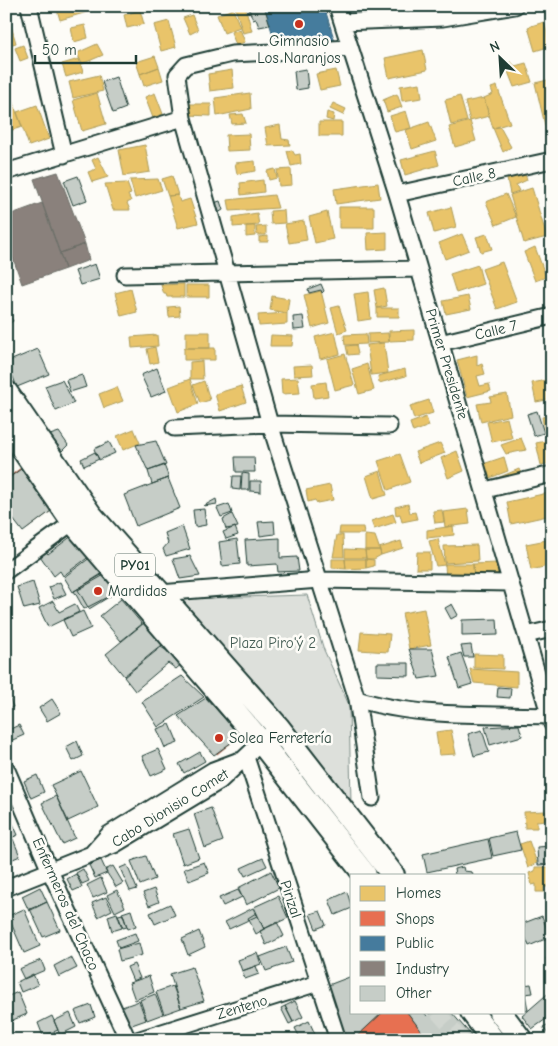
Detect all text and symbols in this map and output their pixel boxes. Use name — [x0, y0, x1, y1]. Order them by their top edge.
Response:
marker: Gimnasio Los Naranjos — [293, 18, 305, 30]
scale bar — [35, 32, 136, 64]
place label: Gimnasio Los Naranjos — [257, 32, 341, 67]
north arrow — [476, 32, 526, 82]
text: N — [487, 37, 502, 56]
text: 50 m — [42, 41, 77, 59]
street label: Calle 8 — [451, 164, 497, 190]
street label: Primer Presidente — [422, 306, 473, 422]
street label: Calle 7 — [473, 316, 519, 344]
road number: PY01 — [115, 554, 155, 576]
place label: Mardidas — [108, 582, 167, 600]
marker: Mardidas — [92, 585, 104, 597]
park label: Plaza Piro'ý 2 — [230, 634, 316, 652]
place label: Solea Ferretería — [229, 729, 332, 747]
marker: Solea Ferretería — [213, 732, 225, 744]
street label: Cabo Dionisio Comet — [108, 764, 232, 851]
street label: Enfermeros del Chaco — [29, 835, 103, 973]
legend — [350, 874, 526, 1014]
street label: Pirizal — [277, 878, 305, 920]
text: Homes — [396, 884, 441, 902]
text: Shops — [396, 910, 434, 928]
text: Public — [396, 934, 434, 952]
text: Industry — [396, 960, 449, 978]
text: Other — [396, 984, 431, 1002]
street label: Zenteno — [214, 991, 270, 1023]

